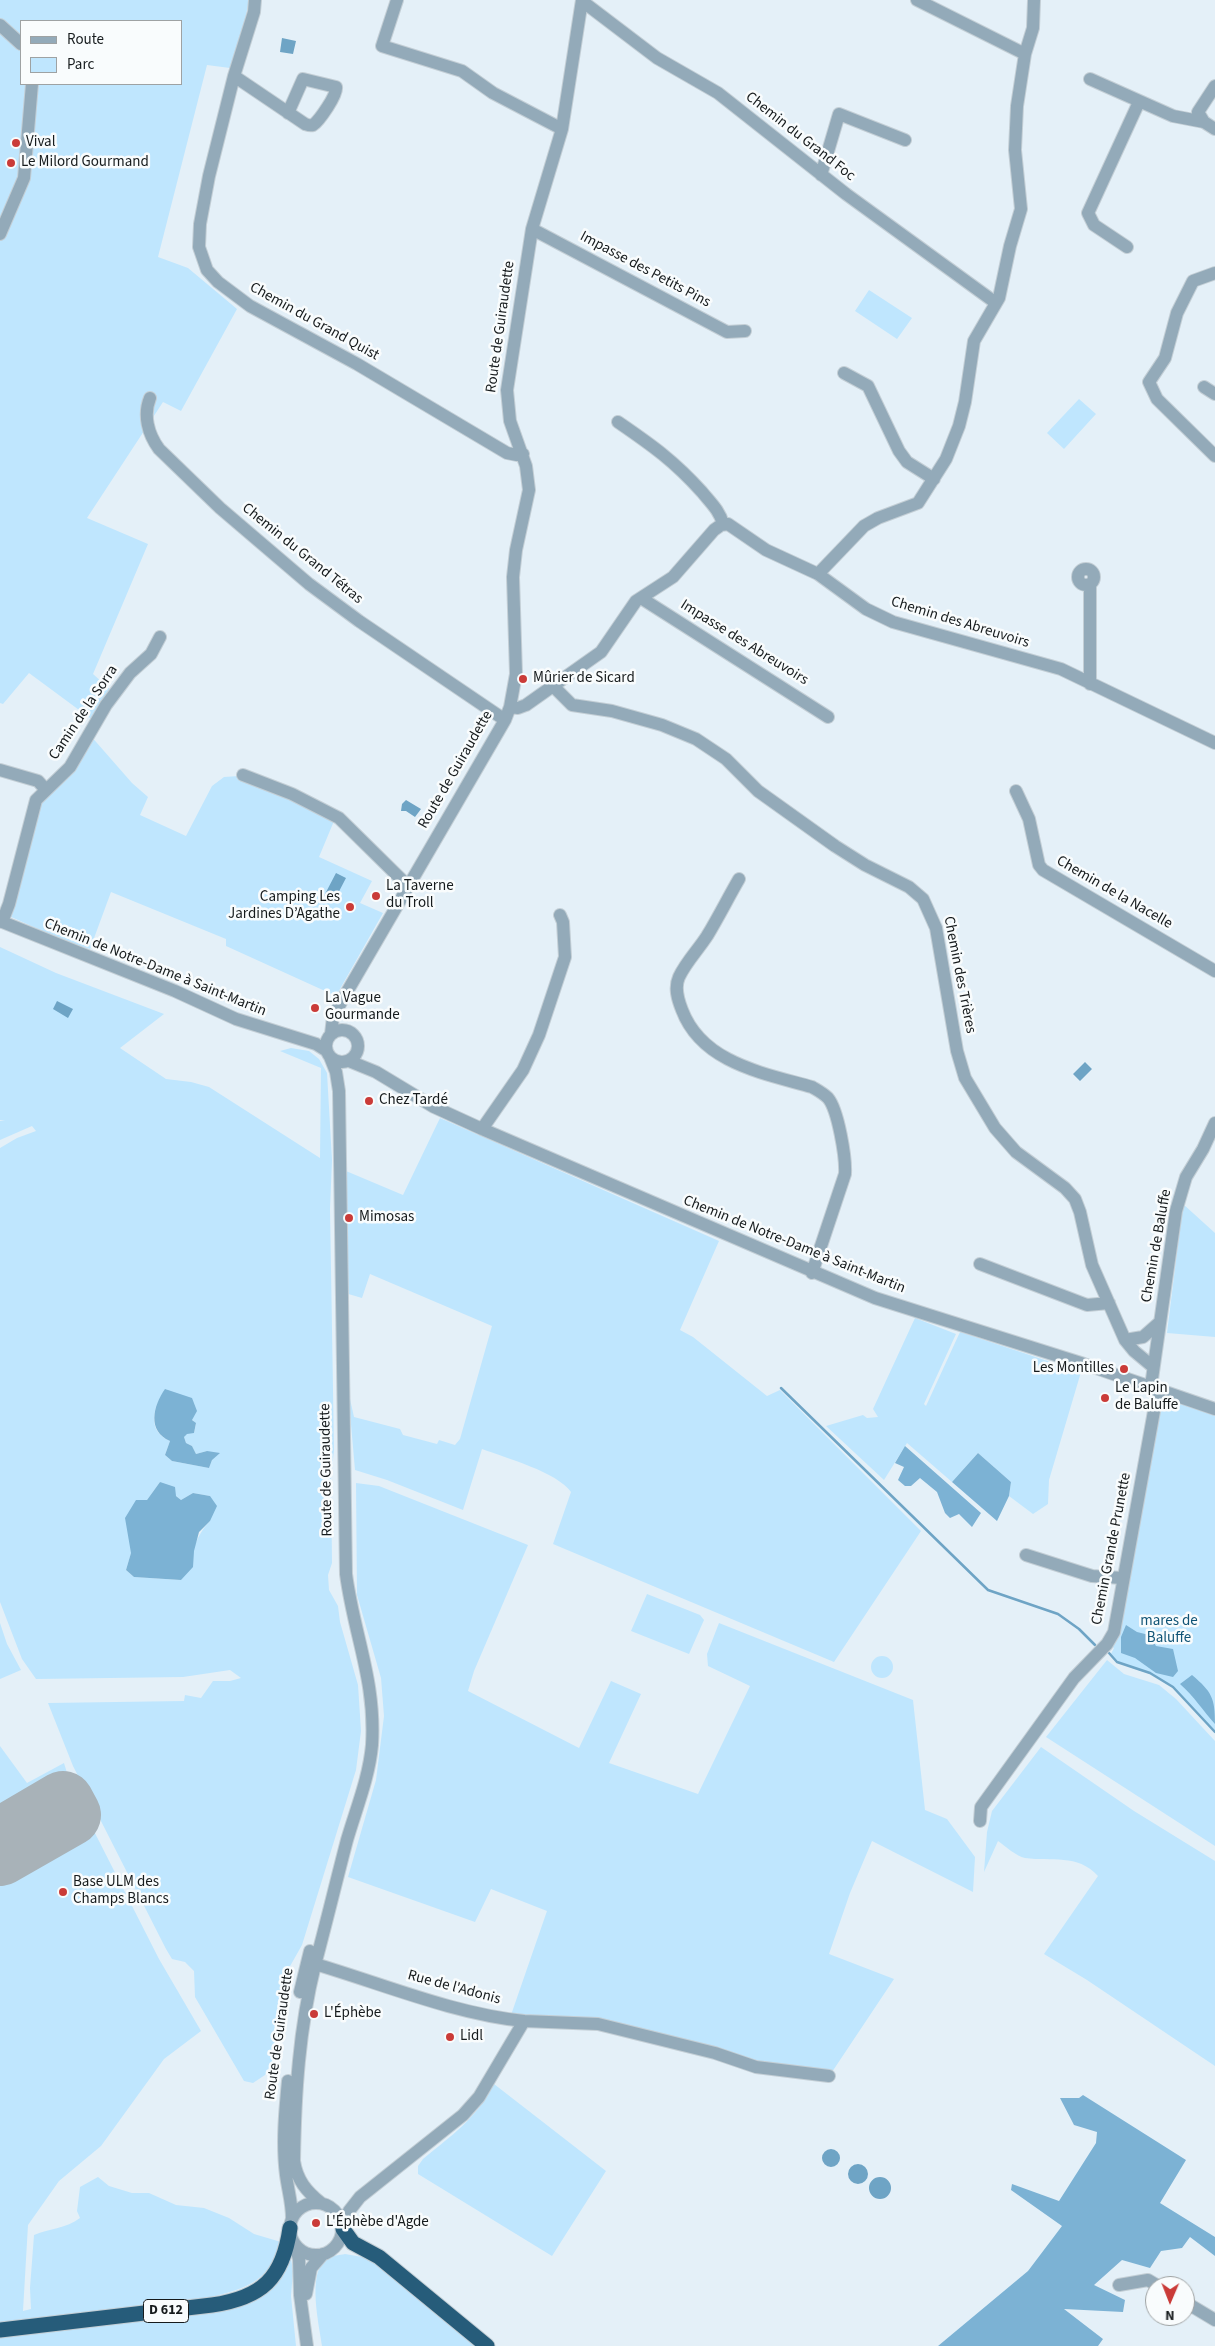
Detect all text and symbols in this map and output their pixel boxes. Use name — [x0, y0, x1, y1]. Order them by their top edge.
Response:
legend — [20, 20, 182, 85]
text: Route — [67, 29, 104, 50]
text: Parc — [67, 54, 94, 75]
street label: Chemin du Grand Foc — [742, 89, 858, 185]
place label: Vival — [26, 134, 56, 152]
marker: Vival — [10, 137, 22, 149]
place label: Le Milord Gourmand — [21, 154, 149, 172]
marker: Le Milord Gourmand — [5, 157, 17, 169]
street label: Impasse des Petits Pins — [577, 228, 713, 312]
street label: Route de Guiraudette — [483, 260, 519, 394]
street label: Chemin du Grand Quist — [246, 279, 382, 365]
street label: Chemin du Grand Tétras — [238, 500, 366, 608]
street label: Chemin des Abreuvoirs — [889, 593, 1031, 653]
street label: Impasse des Abreuvoirs — [677, 596, 811, 690]
street label: Camin de la Sorra — [46, 662, 122, 764]
place label: Mûrier de Sicard — [533, 670, 635, 688]
marker: Mûrier de Sicard — [517, 673, 529, 685]
street label: Route de Guiraudette — [415, 708, 497, 832]
street label: Chemin de la Nacelle — [1053, 852, 1175, 934]
place label: La Taverne du Troll — [386, 878, 454, 913]
place label: Camping Les Jardines D’Agathe — [228, 889, 340, 924]
marker: La Taverne du Troll — [370, 890, 382, 902]
marker: Camping Les Jardines D’Agathe — [344, 901, 356, 913]
street label: Chemin de Notre-Dame à Saint-Martin — [41, 915, 269, 1021]
street label: Chemin des Trières — [939, 915, 979, 1035]
place label: La Vague Gourmande — [325, 990, 400, 1025]
marker: La Vague Gourmande — [309, 1002, 321, 1014]
place label: Chez Tardé — [379, 1092, 448, 1110]
marker: Chez Tardé — [363, 1095, 375, 1107]
street label: Chemin de Baluffe — [1138, 1188, 1176, 1304]
street label: Chemin de Notre-Dame à Saint-Martin — [680, 1192, 908, 1298]
place label: Mimosas — [359, 1209, 414, 1227]
marker: Mimosas — [343, 1212, 355, 1224]
place label: Les Montilles — [1033, 1360, 1114, 1378]
marker: Les Montilles — [1118, 1363, 1130, 1375]
place label: Le Lapin de Baluffe — [1115, 1380, 1178, 1415]
marker: Le Lapin de Baluffe — [1099, 1392, 1111, 1404]
street label: Route de Guiraudette — [317, 1403, 337, 1537]
street label: Chemin Grande Prunette — [1088, 1471, 1136, 1627]
park label: mares de Baluffe — [1140, 1613, 1198, 1648]
place label: Base ULM des Champs Blancs — [73, 1874, 169, 1909]
marker: Base ULM des Champs Blancs — [57, 1886, 69, 1898]
street label: Route de Guiraudette — [262, 1967, 298, 2101]
street label: Rue de l'Adonis — [406, 1967, 502, 2009]
place label: L'Éphèbe — [324, 2005, 381, 2023]
marker: L'Éphèbe — [308, 2008, 320, 2020]
place label: Lidl — [460, 2028, 483, 2046]
marker: Lidl — [444, 2031, 456, 2043]
place label: L'Éphèbe d'Agde — [326, 2214, 429, 2232]
marker: L'Éphèbe d'Agde — [310, 2217, 322, 2229]
north arrow — [1145, 2276, 1195, 2326]
road number: D 612 — [144, 2300, 188, 2322]
text: N — [1165, 2305, 1175, 2325]

